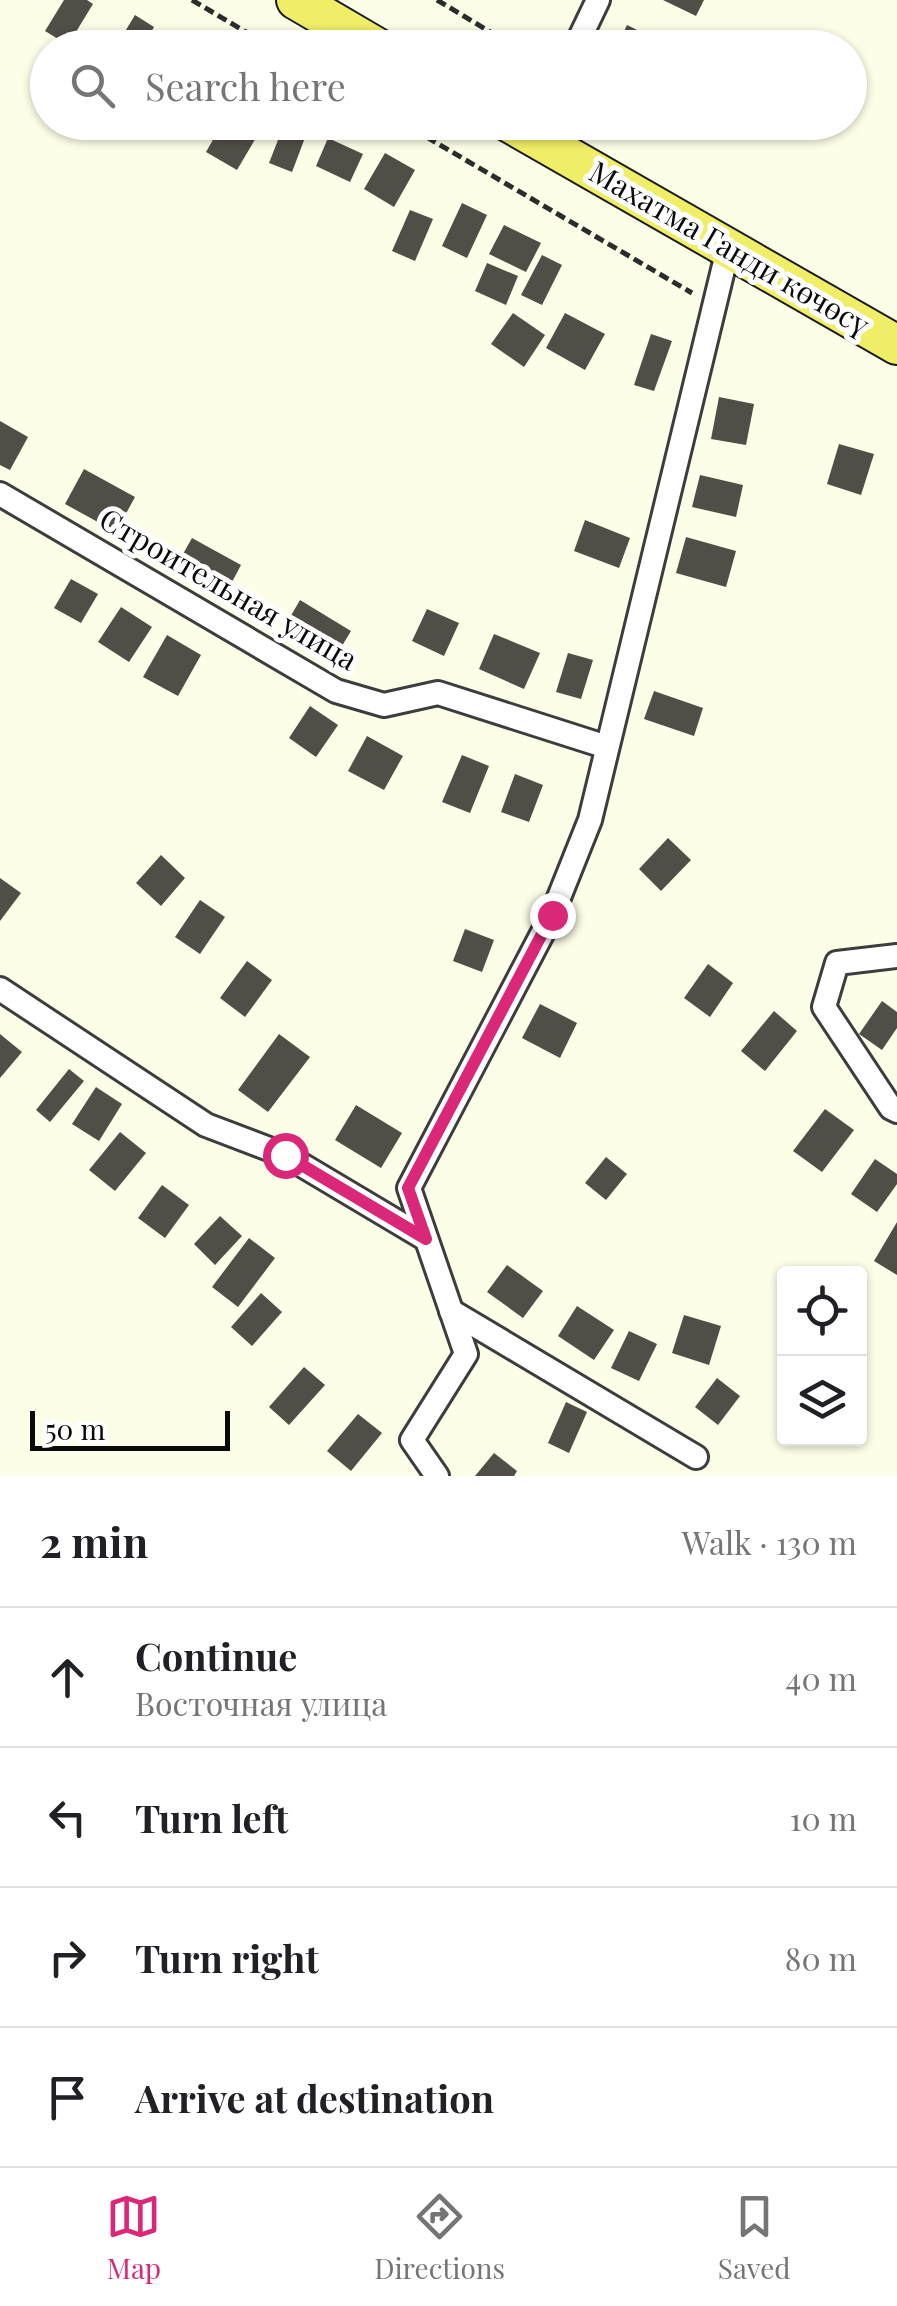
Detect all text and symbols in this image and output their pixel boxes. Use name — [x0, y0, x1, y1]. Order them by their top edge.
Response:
search box — [30, 30, 867, 140]
icon: search — [65, 58, 120, 113]
text: Search here — [145, 60, 346, 111]
street label: Махатма Ганди көчөсү — [583, 151, 877, 344]
street label: Строительная улица — [93, 498, 365, 678]
route end — [530, 893, 576, 939]
route start — [263, 1133, 309, 1179]
map controls — [777, 1266, 867, 1446]
button: locate — [777, 1266, 867, 1356]
button: layers — [777, 1356, 867, 1446]
scale bar — [30, 1406, 230, 1450]
text: 50 m — [45, 1410, 105, 1447]
text: 2 min — [40, 1513, 148, 1569]
text: Walk · 130 m — [682, 1520, 857, 1563]
text: Continue — [135, 1630, 297, 1681]
icon: ahead — [40, 1650, 95, 1705]
text: 40 m — [786, 1656, 857, 1699]
text: Восточная улица — [135, 1681, 387, 1724]
icon: left — [40, 1790, 95, 1845]
text: Turn left — [135, 1792, 288, 1843]
text: 10 m — [790, 1796, 857, 1839]
icon: right — [40, 1930, 95, 1985]
text: Turn right — [135, 1932, 319, 1983]
text: 80 m — [785, 1936, 857, 1979]
icon: arrive — [40, 2070, 95, 2125]
text: Arrive at destination — [135, 2072, 494, 2123]
tab: Map — [106, 2189, 161, 2286]
tab: Directions — [374, 2189, 505, 2286]
tab: Saved — [718, 2189, 791, 2286]

